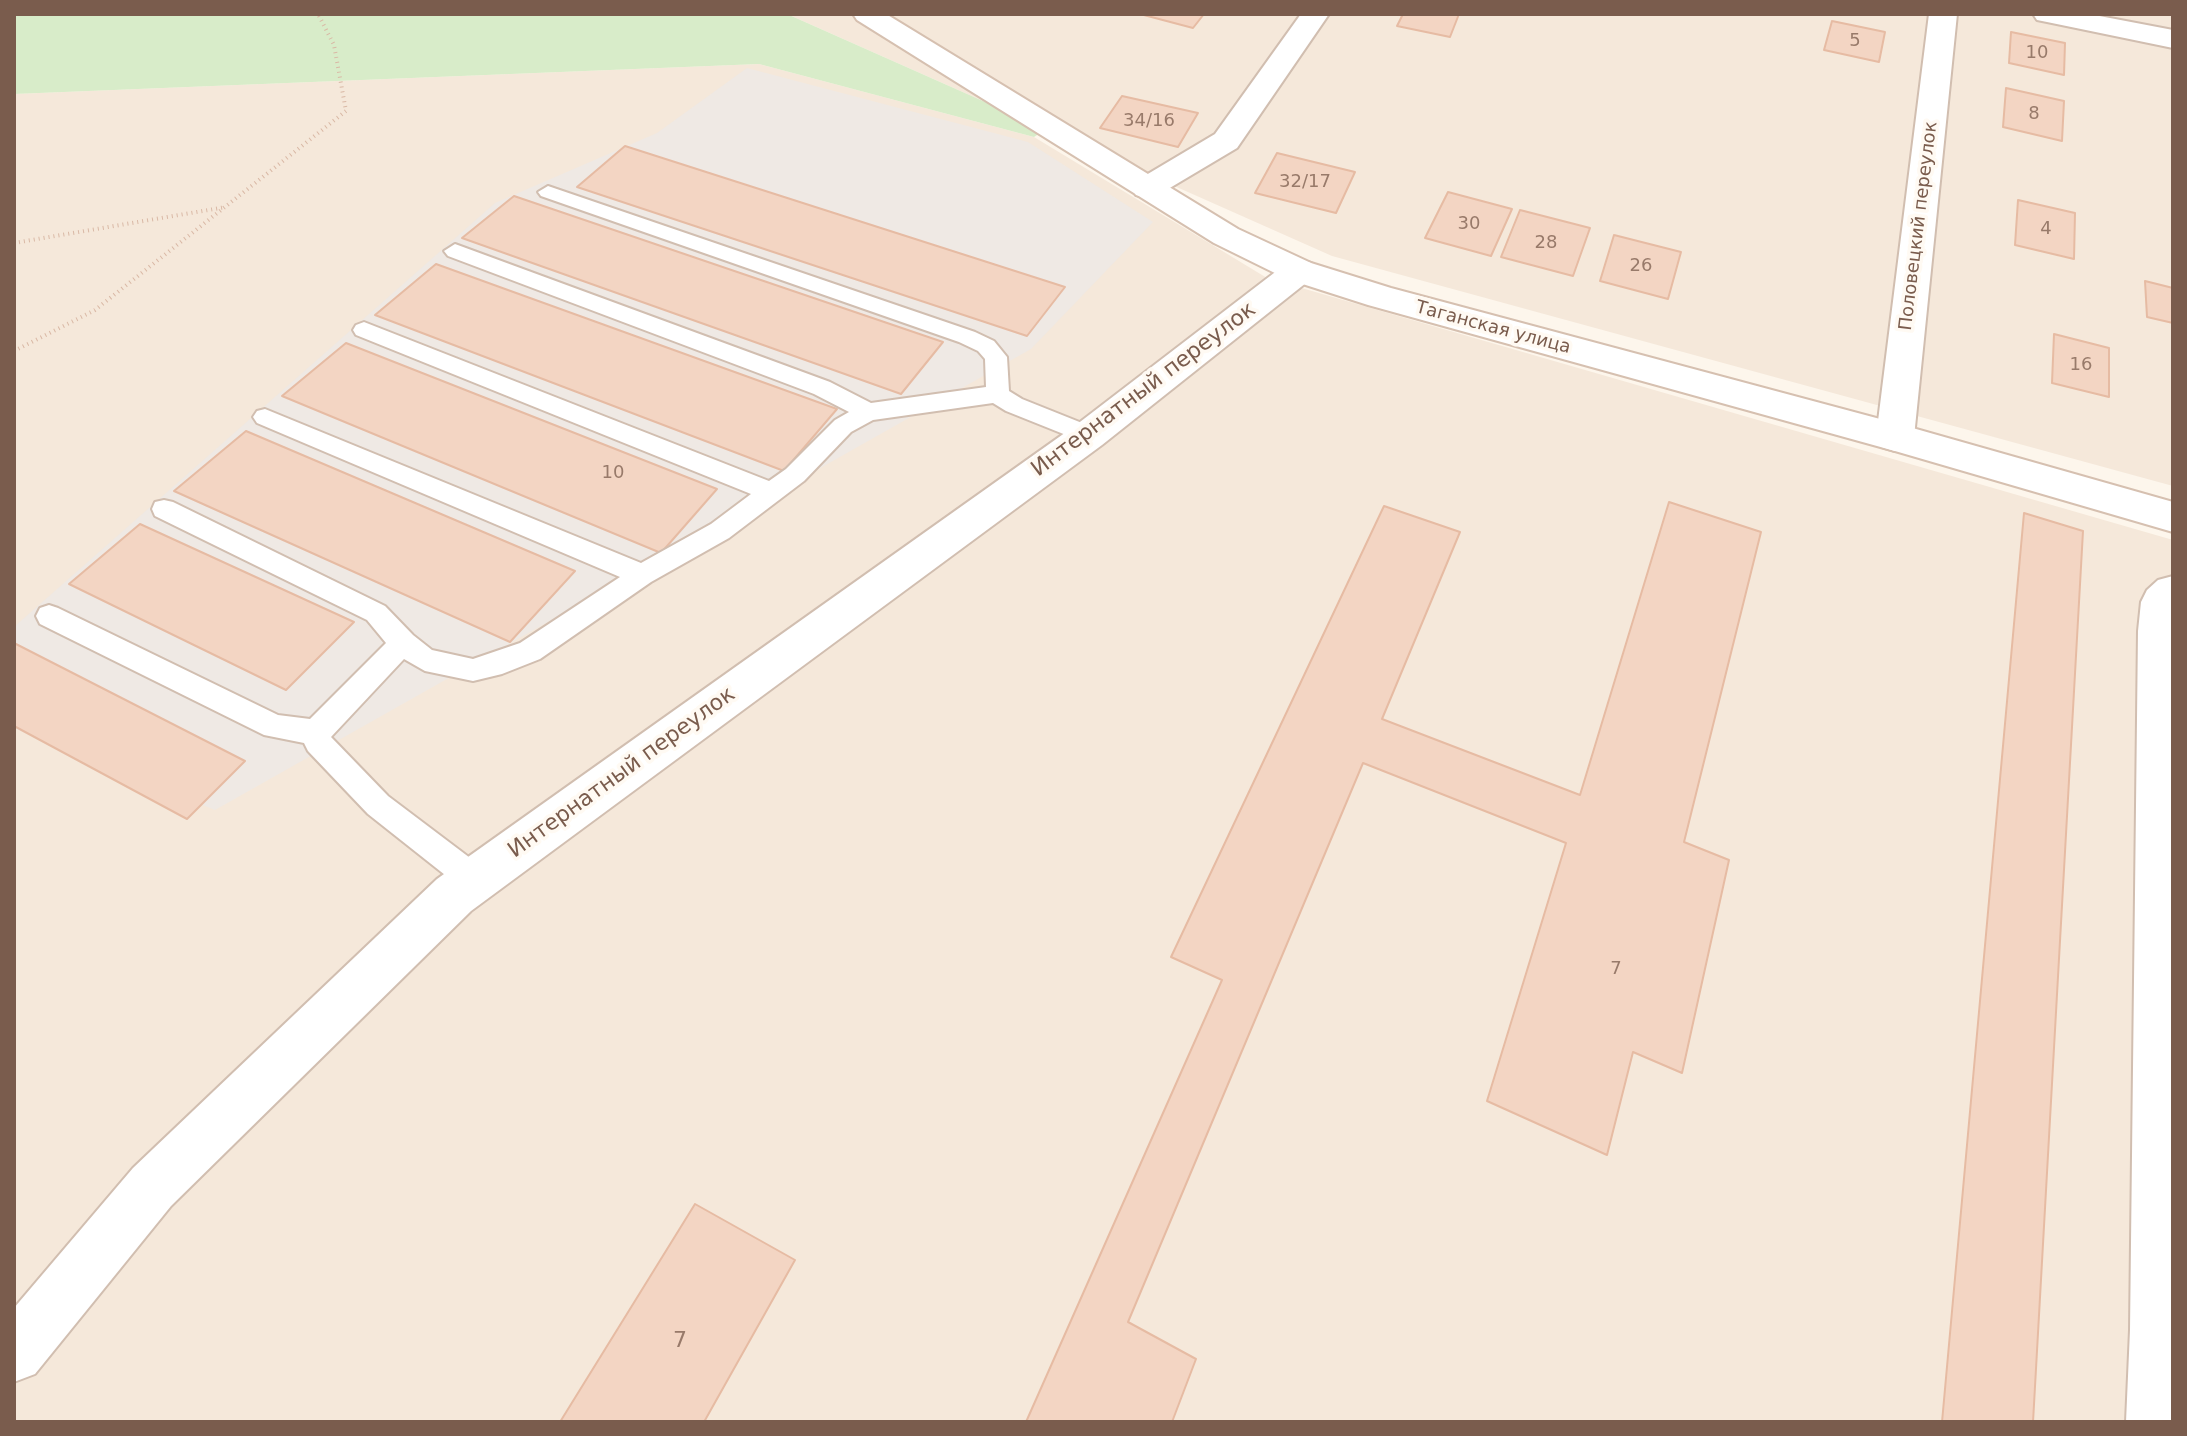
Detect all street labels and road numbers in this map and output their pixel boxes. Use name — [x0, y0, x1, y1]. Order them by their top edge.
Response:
street label: Половецкий переулок — [1895, 120, 1943, 332]
street label: Интернатный переулок — [1027, 297, 1261, 483]
street label: Таганская улица — [1413, 297, 1573, 359]
street label: Интернатный переулок — [503, 682, 741, 864]

